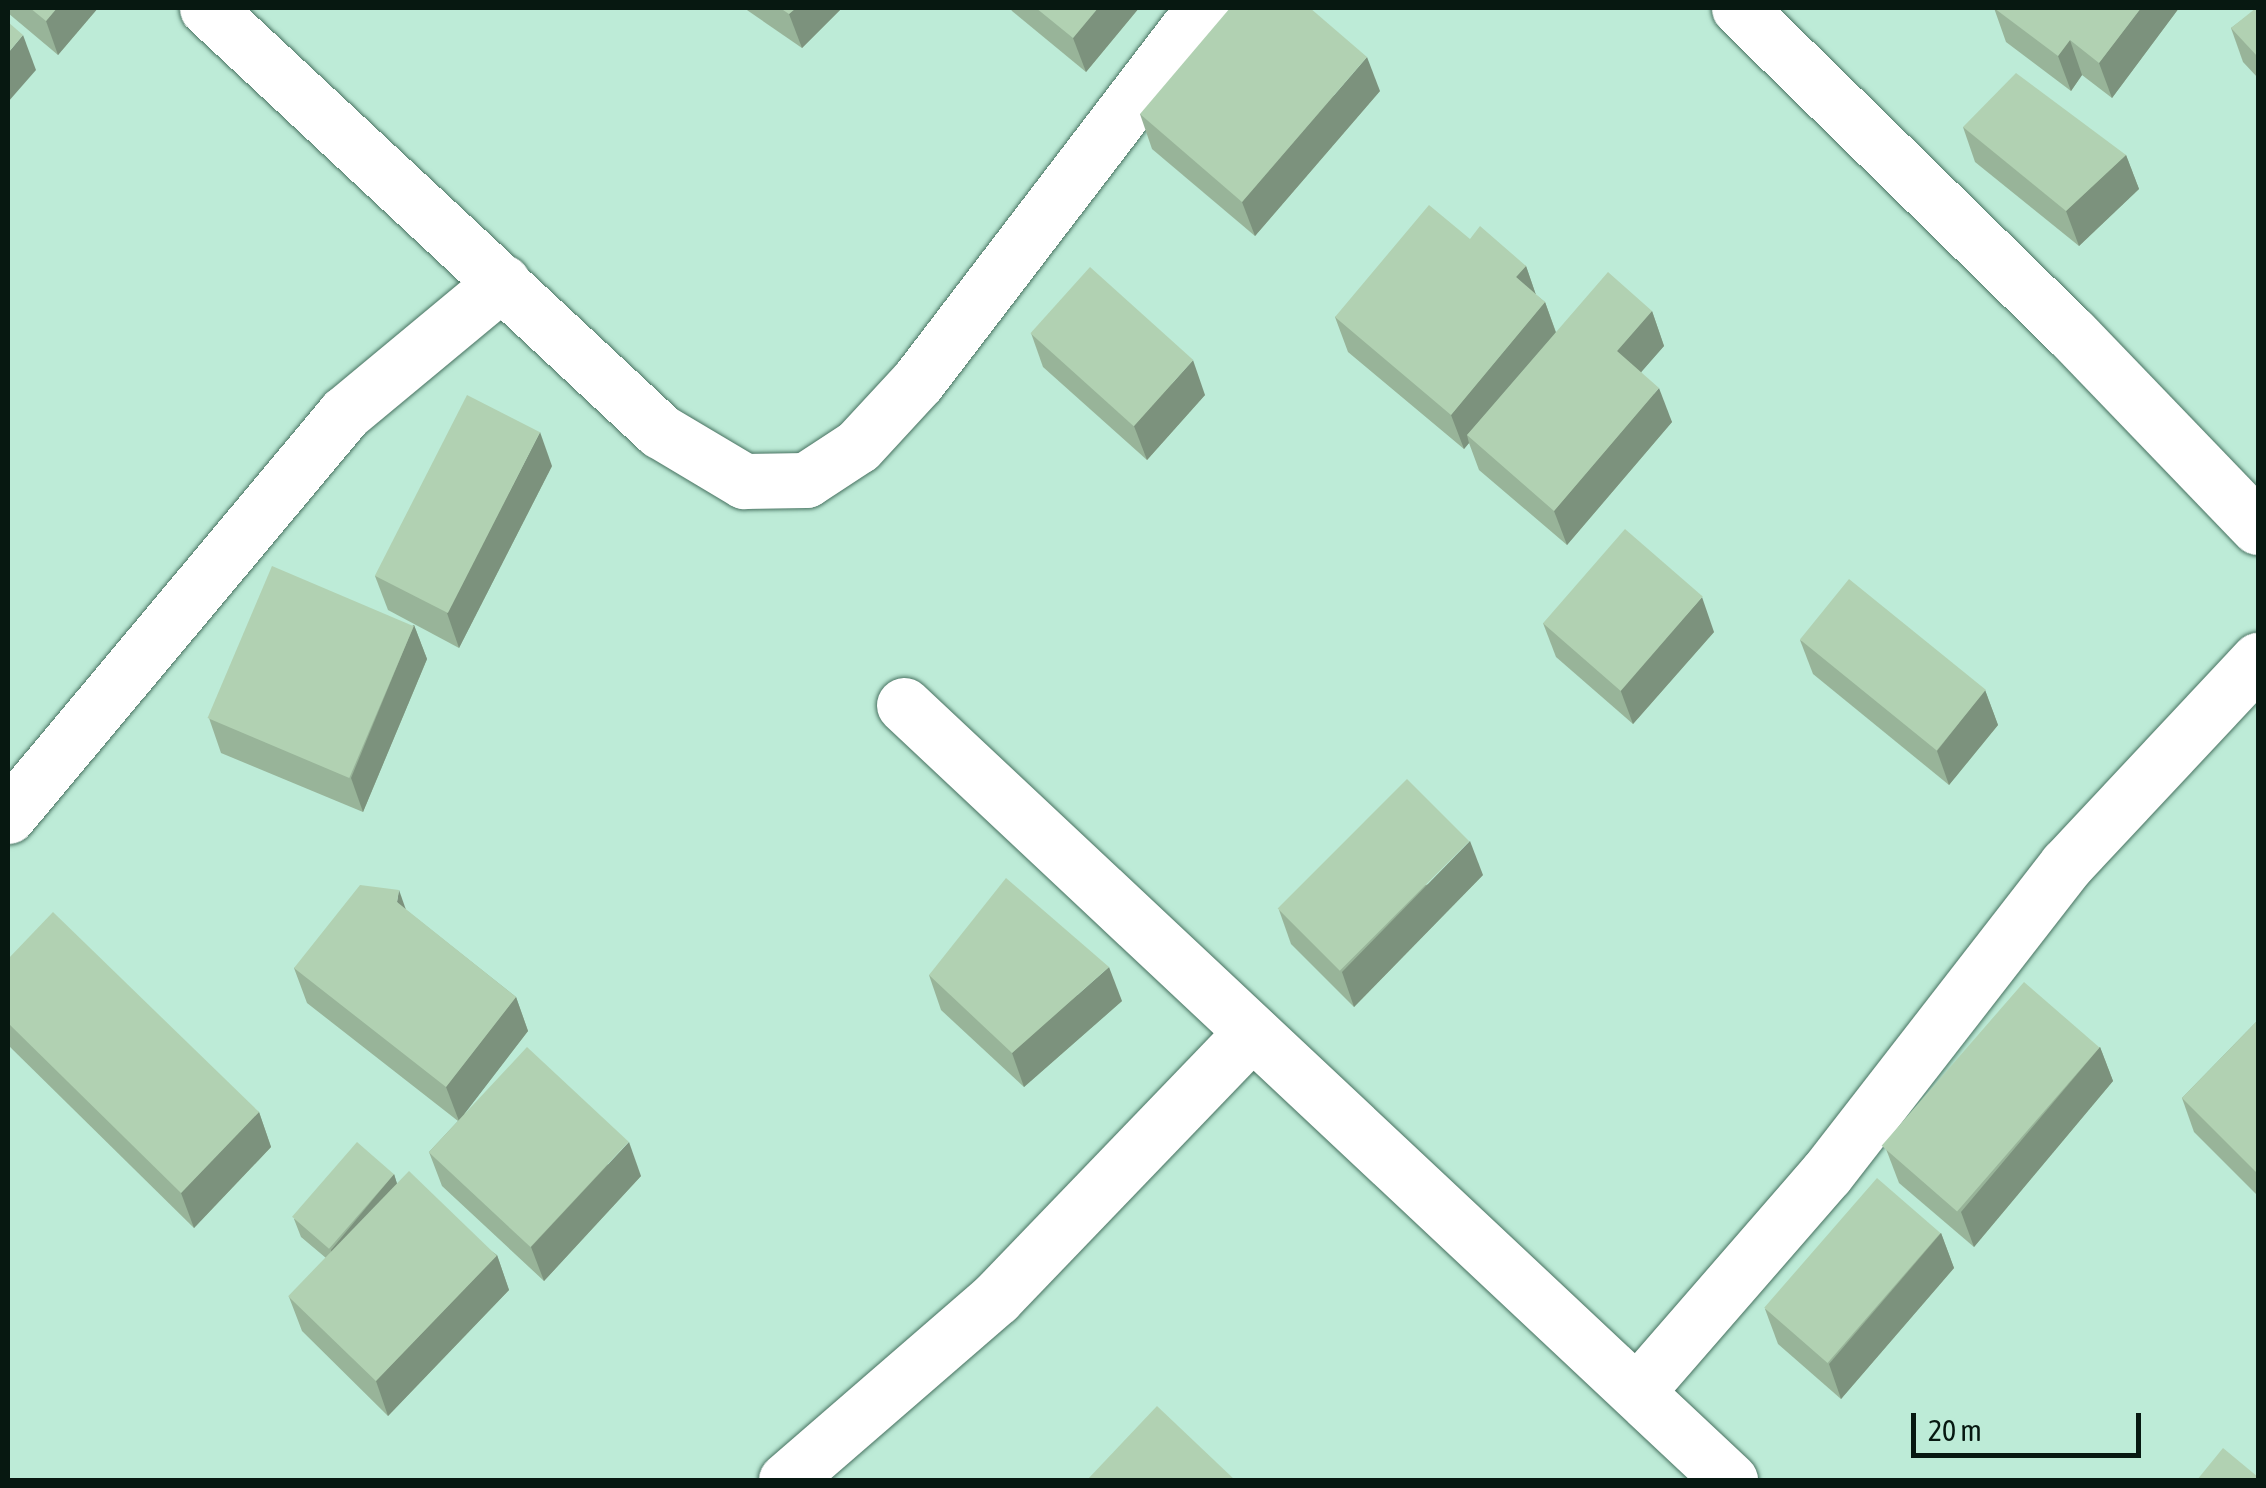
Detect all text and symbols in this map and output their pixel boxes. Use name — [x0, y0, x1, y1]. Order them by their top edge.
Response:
scale bar — [1916, 1393, 2146, 1455]
text: 20 m — [1928, 1413, 1982, 1447]

